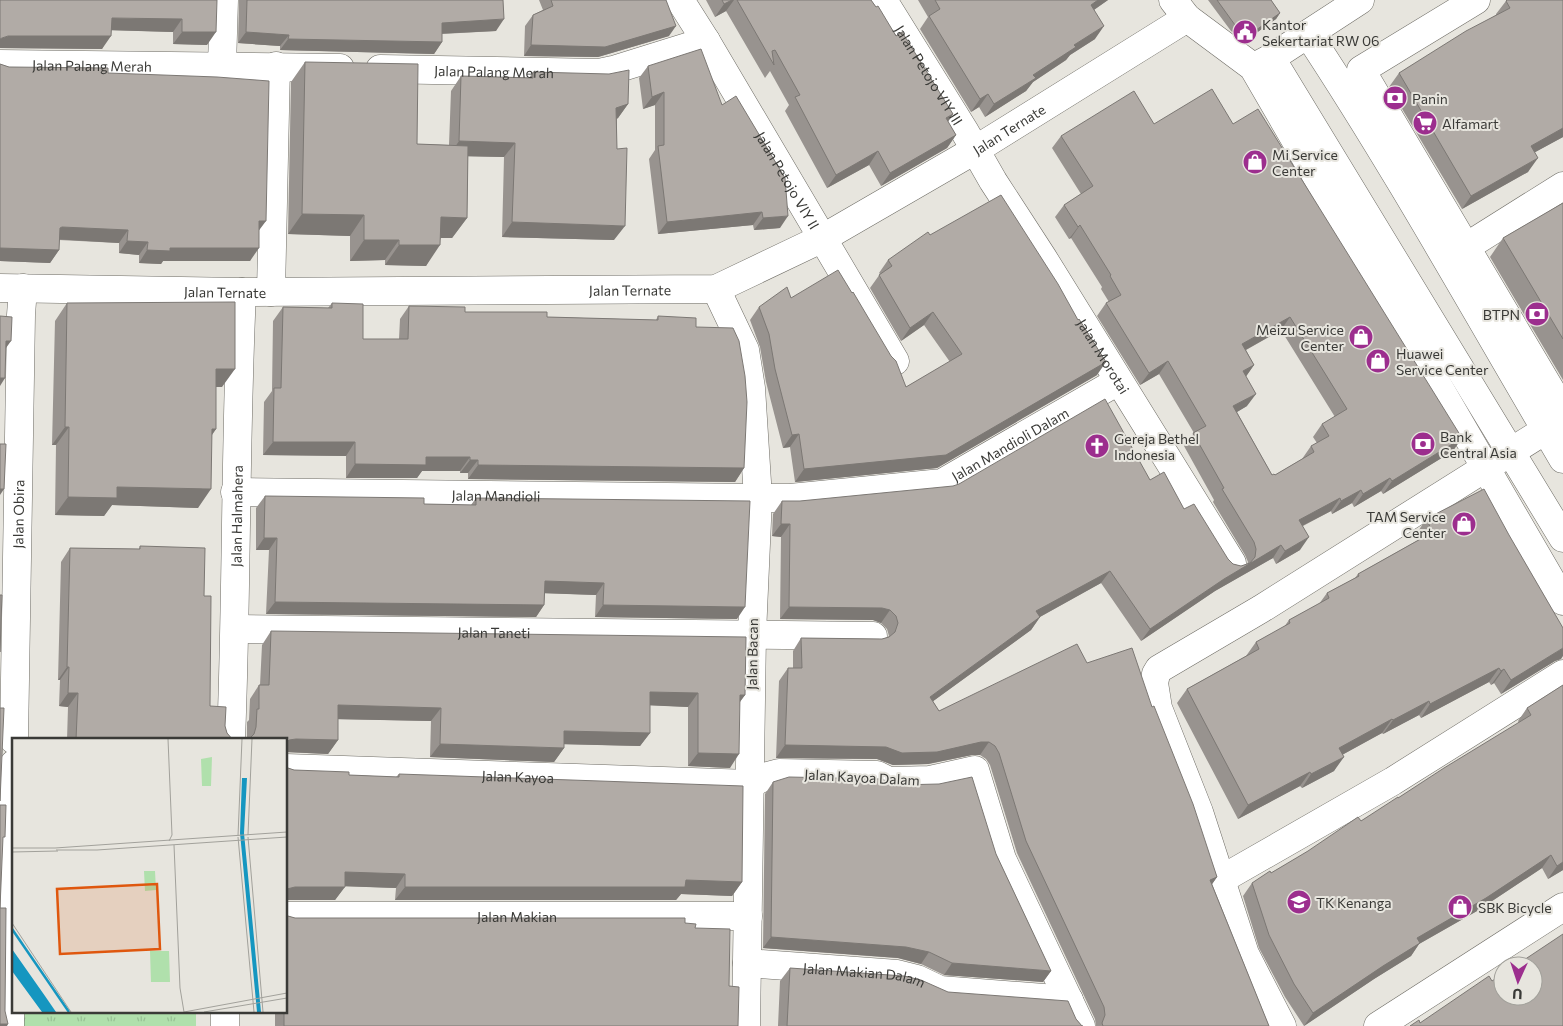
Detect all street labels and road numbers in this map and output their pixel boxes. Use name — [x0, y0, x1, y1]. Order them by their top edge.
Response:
street label: Jalan Petojo VIY III — [892, 22, 967, 128]
street label: Jalan Palang Merah — [32, 56, 152, 74]
street label: Jalan Palang Merah — [434, 61, 554, 81]
street label: Jalan Ternate — [969, 100, 1048, 158]
street label: Jalan Petojo VIY II — [753, 128, 824, 232]
street label: Jalan Ternate — [589, 281, 671, 298]
street label: Jalan Ternate — [184, 283, 266, 301]
street label: Jalan Morotai — [1074, 315, 1133, 397]
street label: Jalan Mandioli Dalam — [948, 403, 1071, 484]
street label: Jalan Halmahera — [227, 465, 245, 567]
street label: Jalan Obira — [9, 479, 27, 549]
street label: Jalan Mandioli — [451, 486, 541, 504]
street label: Jalan Bacan — [743, 618, 761, 690]
street label: Jalan Taneti — [457, 623, 530, 641]
street label: Jalan Kayoa Dalam — [804, 765, 920, 789]
street label: Jalan Kayoa — [481, 766, 554, 786]
street label: Jalan Makian — [477, 908, 557, 925]
street label: Jalan Makian Dalam — [802, 959, 929, 990]

